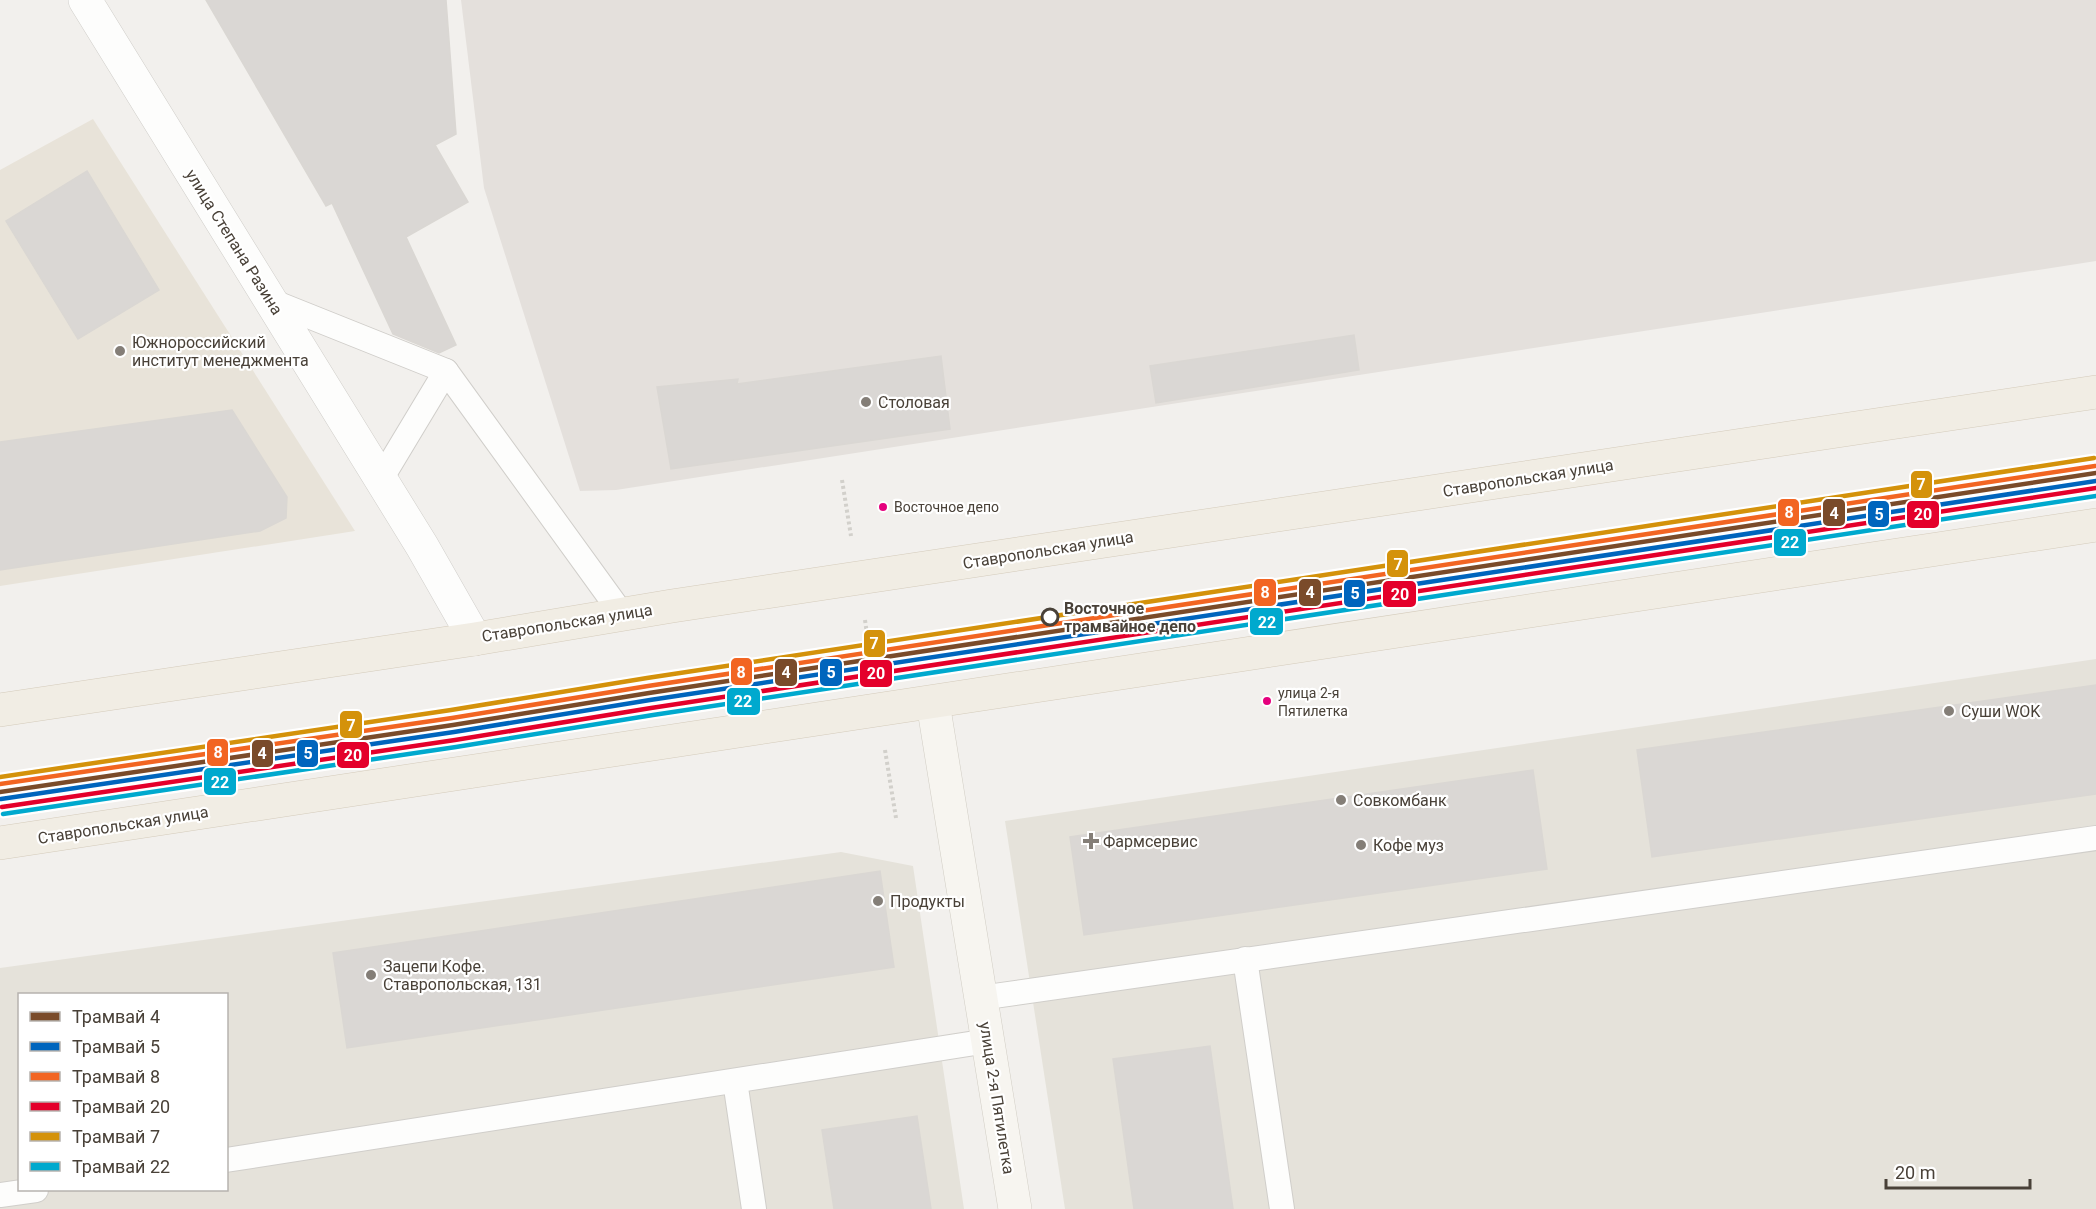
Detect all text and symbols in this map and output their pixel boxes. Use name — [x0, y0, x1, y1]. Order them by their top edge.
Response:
street label: улица Степана Разина — [182, 166, 286, 318]
place label: Южнороссийский институт менеджмента — [132, 333, 309, 370]
marker: Южнороссийский институт менеджмента — [113, 344, 127, 358]
place label: Столовая — [878, 393, 950, 412]
marker: Столовая — [859, 395, 873, 409]
street label: Ставропольская улица — [1441, 455, 1615, 501]
line badge: 7 — [1910, 470, 1933, 499]
text: 7 — [1916, 475, 1926, 494]
line badge: 8 — [1777, 498, 1800, 527]
line badge: 4 — [1822, 498, 1846, 527]
place label: Восточное депо — [894, 499, 999, 515]
line badge: 5 — [1867, 500, 1890, 528]
line badge: 20 — [1906, 500, 1940, 529]
marker: Восточное депо — [877, 501, 889, 513]
text: 8 — [1784, 503, 1794, 522]
text: 4 — [1829, 504, 1839, 523]
text: 5 — [1874, 505, 1884, 524]
text: 20 — [1914, 505, 1932, 524]
street label: Ставропольская улица — [961, 527, 1135, 573]
line badge: 22 — [1773, 528, 1807, 557]
text: 22 — [1781, 533, 1799, 552]
line badge: 7 — [1386, 549, 1409, 578]
text: 7 — [1393, 555, 1403, 574]
line badge: 8 — [1253, 578, 1277, 607]
line badge: 4 — [1298, 578, 1322, 607]
line badge: 5 — [1343, 579, 1366, 608]
line badge: 20 — [1382, 580, 1417, 608]
text: 8 — [1260, 583, 1270, 602]
text: 4 — [1305, 583, 1315, 602]
text: 5 — [1350, 584, 1360, 603]
text: 20 — [1391, 585, 1409, 604]
place label: Восточное трамвайное депо — [1064, 599, 1196, 636]
street label: Ставропольская улица — [480, 600, 654, 646]
line badge: 22 — [1249, 607, 1284, 636]
marker: Восточное трамвайное депо — [1041, 608, 1059, 626]
text: 22 — [1258, 613, 1276, 632]
line badge: 7 — [863, 629, 886, 658]
text: 7 — [869, 634, 879, 653]
line badge: 8 — [730, 657, 753, 686]
line badge: 4 — [774, 658, 798, 687]
line badge: 5 — [819, 658, 843, 687]
line badge: 20 — [859, 659, 893, 688]
text: 8 — [736, 663, 746, 682]
text: 4 — [781, 663, 791, 682]
text: 5 — [826, 663, 836, 682]
text: 20 — [867, 664, 885, 683]
place label: улица 2-я Пятилетка — [1278, 685, 1348, 719]
line badge: 22 — [726, 687, 761, 716]
text: 22 — [734, 692, 752, 711]
marker: улица 2-я Пятилетка — [1261, 695, 1273, 707]
place label: Суши WOK — [1961, 702, 2041, 721]
marker: Суши WOK — [1942, 704, 1956, 718]
line badge: 7 — [339, 710, 363, 739]
text: 7 — [346, 716, 356, 735]
line badge: 8 — [206, 738, 229, 767]
line badge: 4 — [251, 739, 274, 768]
line badge: 5 — [296, 739, 319, 768]
line badge: 20 — [336, 741, 370, 769]
text: 8 — [213, 743, 223, 762]
text: 4 — [257, 744, 267, 763]
text: 5 — [303, 744, 313, 763]
text: 20 — [344, 746, 362, 765]
line badge: 22 — [203, 767, 237, 796]
text: 22 — [211, 773, 229, 792]
place label: Совкомбанк — [1353, 791, 1447, 810]
marker: Совкомбанк — [1334, 793, 1348, 807]
street label: Ставропольская улица — [36, 802, 210, 848]
place label: Фармсервис — [1103, 832, 1198, 851]
marker: Фармсервис — [1084, 834, 1098, 848]
place label: Кофе муз — [1373, 836, 1444, 855]
marker: Кофе муз — [1354, 838, 1368, 852]
place label: Продукты — [890, 892, 965, 911]
marker: Продукты — [871, 894, 885, 908]
place label: Зацепи Кофе. Ставропольская, 131 — [383, 957, 542, 994]
marker: Зацепи Кофе. Ставропольская, 131 — [364, 968, 378, 982]
legend — [18, 993, 228, 1191]
text: Трамвай 4 — [72, 1006, 160, 1027]
street label: улица 2-я Пятилетка — [976, 1021, 1018, 1175]
text: Трамвай 5 — [72, 1036, 160, 1057]
text: Трамвай 8 — [72, 1066, 160, 1087]
text: Трамвай 20 — [72, 1096, 170, 1117]
text: Трамвай 7 — [72, 1126, 160, 1147]
scale bar — [1886, 1152, 2030, 1190]
text: Трамвай 22 — [72, 1156, 170, 1177]
text: 20 m — [1895, 1162, 1935, 1183]

